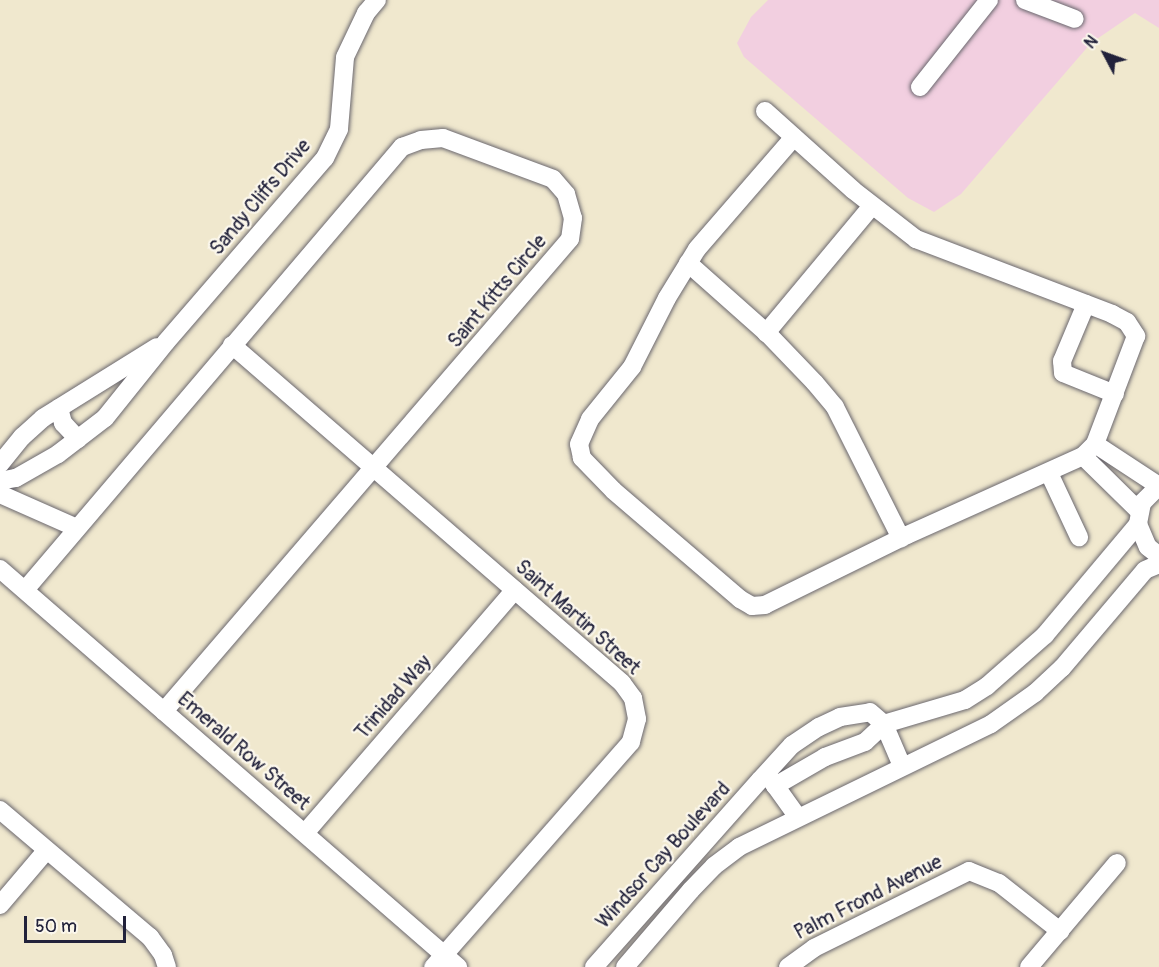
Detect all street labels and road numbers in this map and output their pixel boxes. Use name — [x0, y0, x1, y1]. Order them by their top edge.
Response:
street label: Sandy Cliffs Drive — [205, 134, 315, 260]
street label: Saint Kitts Circle — [443, 229, 551, 353]
street label: Saint Martin Street — [511, 555, 645, 679]
street label: Trinidad Way — [350, 650, 436, 744]
street label: Emerald Row Street — [173, 687, 315, 815]
street label: Windsor Cay Boulevard — [591, 777, 735, 933]
street label: Palm Frond Avenue — [790, 849, 946, 945]

